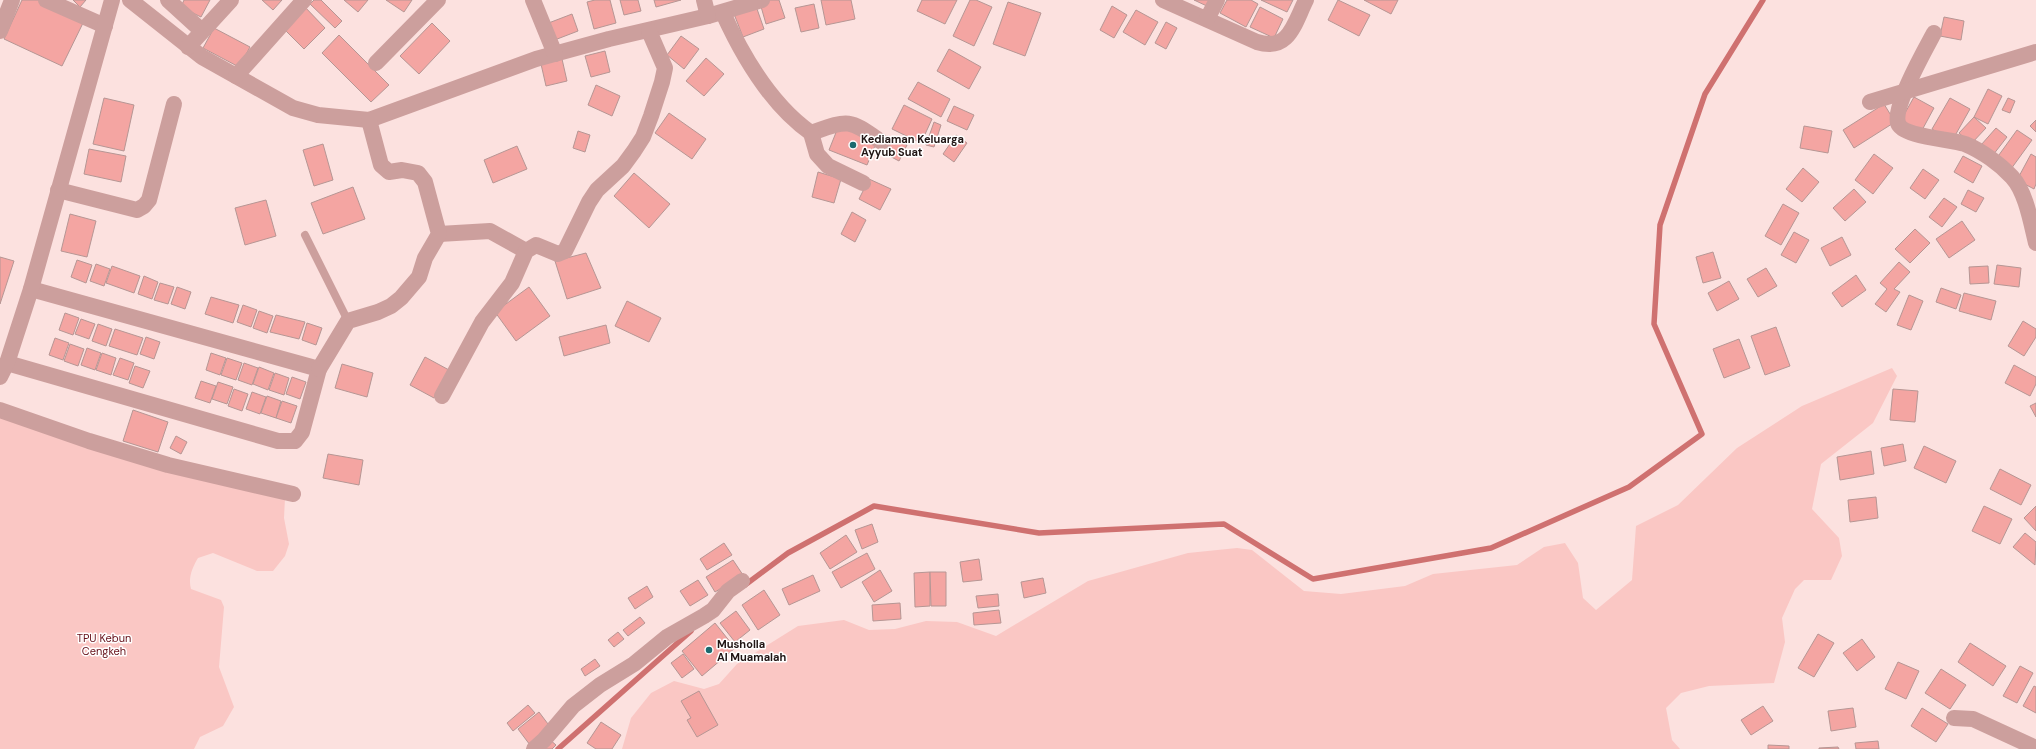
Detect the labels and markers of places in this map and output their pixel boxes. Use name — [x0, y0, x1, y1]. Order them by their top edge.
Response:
place label: Kediaman Keluarga Ayyub Suat — [861, 132, 964, 159]
marker: Kediaman Keluarga Ayyub Suat — [848, 140, 858, 150]
place label: Musholla Al Muamalah — [717, 637, 786, 664]
marker: Musholla Al Muamalah — [704, 645, 714, 655]

